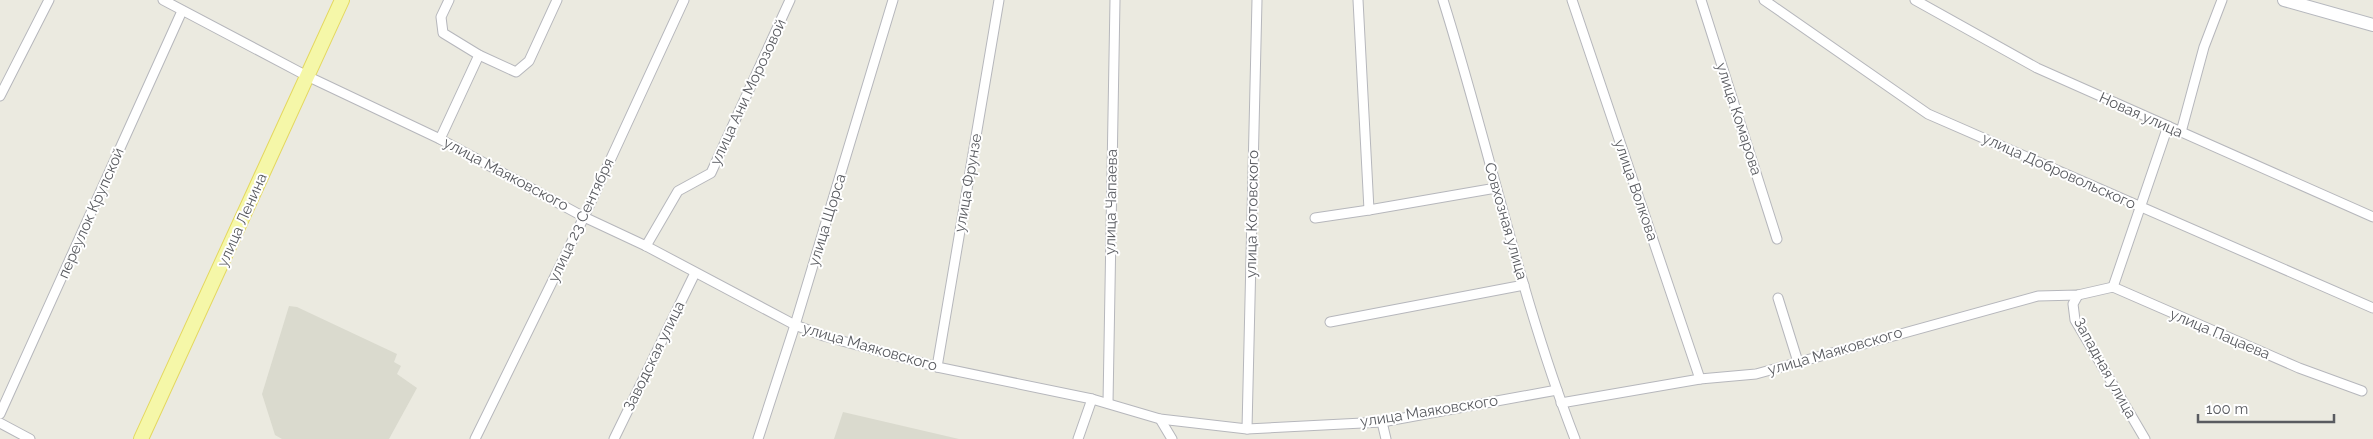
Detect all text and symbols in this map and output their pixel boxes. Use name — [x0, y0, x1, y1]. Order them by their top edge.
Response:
street label: улица Ани Морозовой — [706, 16, 790, 168]
street label: улица Комарова — [1712, 60, 1766, 178]
street label: Новая улица — [2096, 89, 2186, 141]
street label: улица Добровольского — [1979, 129, 2139, 213]
street label: улица Фрунзе — [950, 132, 986, 234]
street label: улица Маяковского — [440, 133, 572, 215]
street label: улица Волкова — [1610, 137, 1662, 243]
street label: переулок Крупской — [54, 145, 128, 281]
street label: улица Чапаева — [1101, 149, 1121, 255]
street label: улица Котовского — [1242, 150, 1262, 278]
street label: улица 23 Сентября — [544, 155, 618, 285]
street label: Совхозная улица — [1481, 160, 1531, 282]
street label: улица Ленина — [213, 170, 271, 270]
street label: улица Щорса — [804, 172, 850, 268]
street label: Заводская улица — [620, 298, 688, 414]
street label: улица Пацаева — [2167, 305, 2273, 363]
street label: Западная улица — [2070, 315, 2140, 421]
street label: улица Маяковского — [801, 319, 939, 375]
street label: улица Маяковского — [1766, 323, 1904, 379]
street label: улица Маяковского — [1359, 391, 1499, 431]
scale bar — [2198, 392, 2334, 424]
text: 100 m — [2206, 400, 2248, 418]

